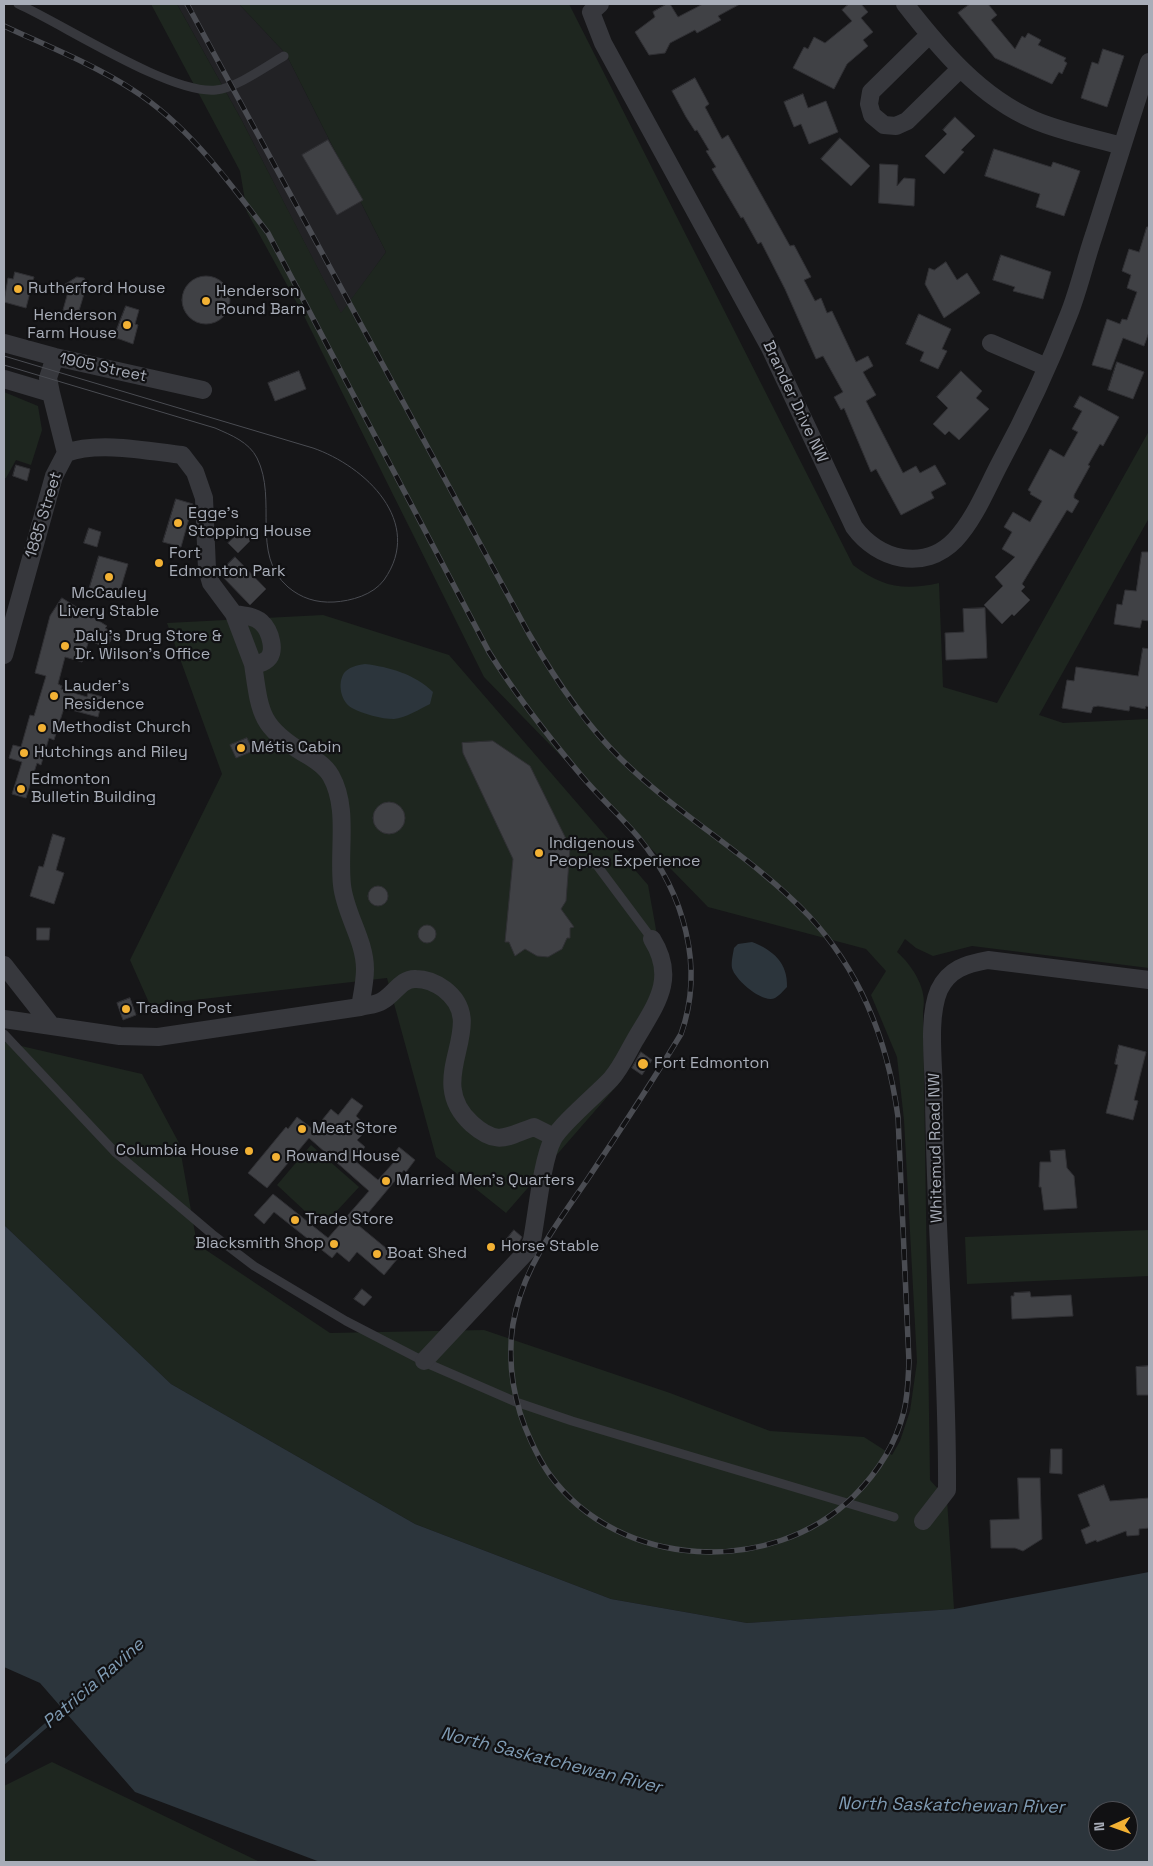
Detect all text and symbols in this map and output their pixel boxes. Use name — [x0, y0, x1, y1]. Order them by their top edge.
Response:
place label: Rutherford House — [28, 279, 165, 299]
place label: Henderson Round Barn — [216, 282, 306, 320]
marker: Rutherford House — [12, 283, 24, 295]
marker: Henderson Round Barn — [200, 295, 212, 307]
place label: Henderson Farm House — [27, 306, 117, 344]
marker: Henderson Farm House — [121, 319, 133, 331]
street label: Brander Drive NW — [758, 338, 832, 466]
street label: 1905 Street — [57, 349, 149, 387]
street label: 1885 Street — [22, 470, 66, 560]
place label: Egge's Stopping House — [188, 504, 312, 542]
marker: Egge's Stopping House — [172, 517, 184, 529]
place label: Fort Edmonton Park — [169, 544, 286, 582]
marker: Fort Edmonton Park — [153, 557, 165, 569]
marker: McCauley Livery Stable — [103, 571, 115, 583]
place label: McCauley Livery Stable — [59, 584, 159, 622]
place label: Daly's Drug Store & Dr. Wilson's Office — [75, 627, 222, 665]
marker: Daly's Drug Store & Dr. Wilson's Office — [59, 640, 71, 652]
place label: Lauder's Residence — [64, 677, 145, 715]
marker: Lauder's Residence — [48, 690, 60, 702]
place label: Methodist Church — [52, 718, 191, 738]
marker: Methodist Church — [36, 722, 48, 734]
place label: Métis Cabin — [251, 738, 341, 758]
marker: Métis Cabin — [235, 742, 247, 754]
place label: Hutchings and Riley — [34, 743, 188, 763]
marker: Hutchings and Riley — [18, 747, 30, 759]
place label: Edmonton Bulletin Building — [31, 770, 156, 808]
marker: Edmonton Bulletin Building — [15, 783, 27, 795]
place label: Indigenous Peoples Experience — [549, 834, 700, 872]
marker: Indigenous Peoples Experience — [533, 847, 545, 859]
place label: Trading Post — [136, 999, 232, 1019]
marker: Trading Post — [120, 1003, 132, 1015]
place label: Fort Edmonton — [654, 1054, 769, 1074]
marker: Fort Edmonton — [636, 1057, 650, 1071]
street label: Whitemud Road NW — [925, 1073, 947, 1223]
place label: Meat Store — [312, 1119, 397, 1139]
marker: Meat Store — [296, 1123, 308, 1135]
place label: Columbia House — [116, 1141, 239, 1161]
marker: Columbia House — [243, 1145, 255, 1157]
place label: Rowand House — [286, 1147, 400, 1167]
marker: Rowand House — [270, 1151, 282, 1163]
place label: Married Men's Quarters — [396, 1171, 575, 1191]
marker: Married Men's Quarters — [380, 1175, 392, 1187]
place label: Trade Store — [305, 1210, 394, 1230]
marker: Trade Store — [289, 1214, 301, 1226]
place label: Blacksmith Shop — [195, 1234, 324, 1254]
place label: Horse Stable — [501, 1237, 599, 1257]
marker: Blacksmith Shop — [328, 1238, 340, 1250]
marker: Horse Stable — [485, 1241, 497, 1253]
place label: Boat Shed — [387, 1244, 467, 1264]
marker: Boat Shed — [371, 1248, 383, 1260]
water label: Patricia Ravine — [39, 1634, 149, 1734]
water label: North Saskatchewan River — [438, 1723, 664, 1799]
water label: North Saskatchewan River — [837, 1793, 1065, 1819]
north arrow — [1088, 1801, 1138, 1851]
text: N — [1090, 1821, 1108, 1832]

